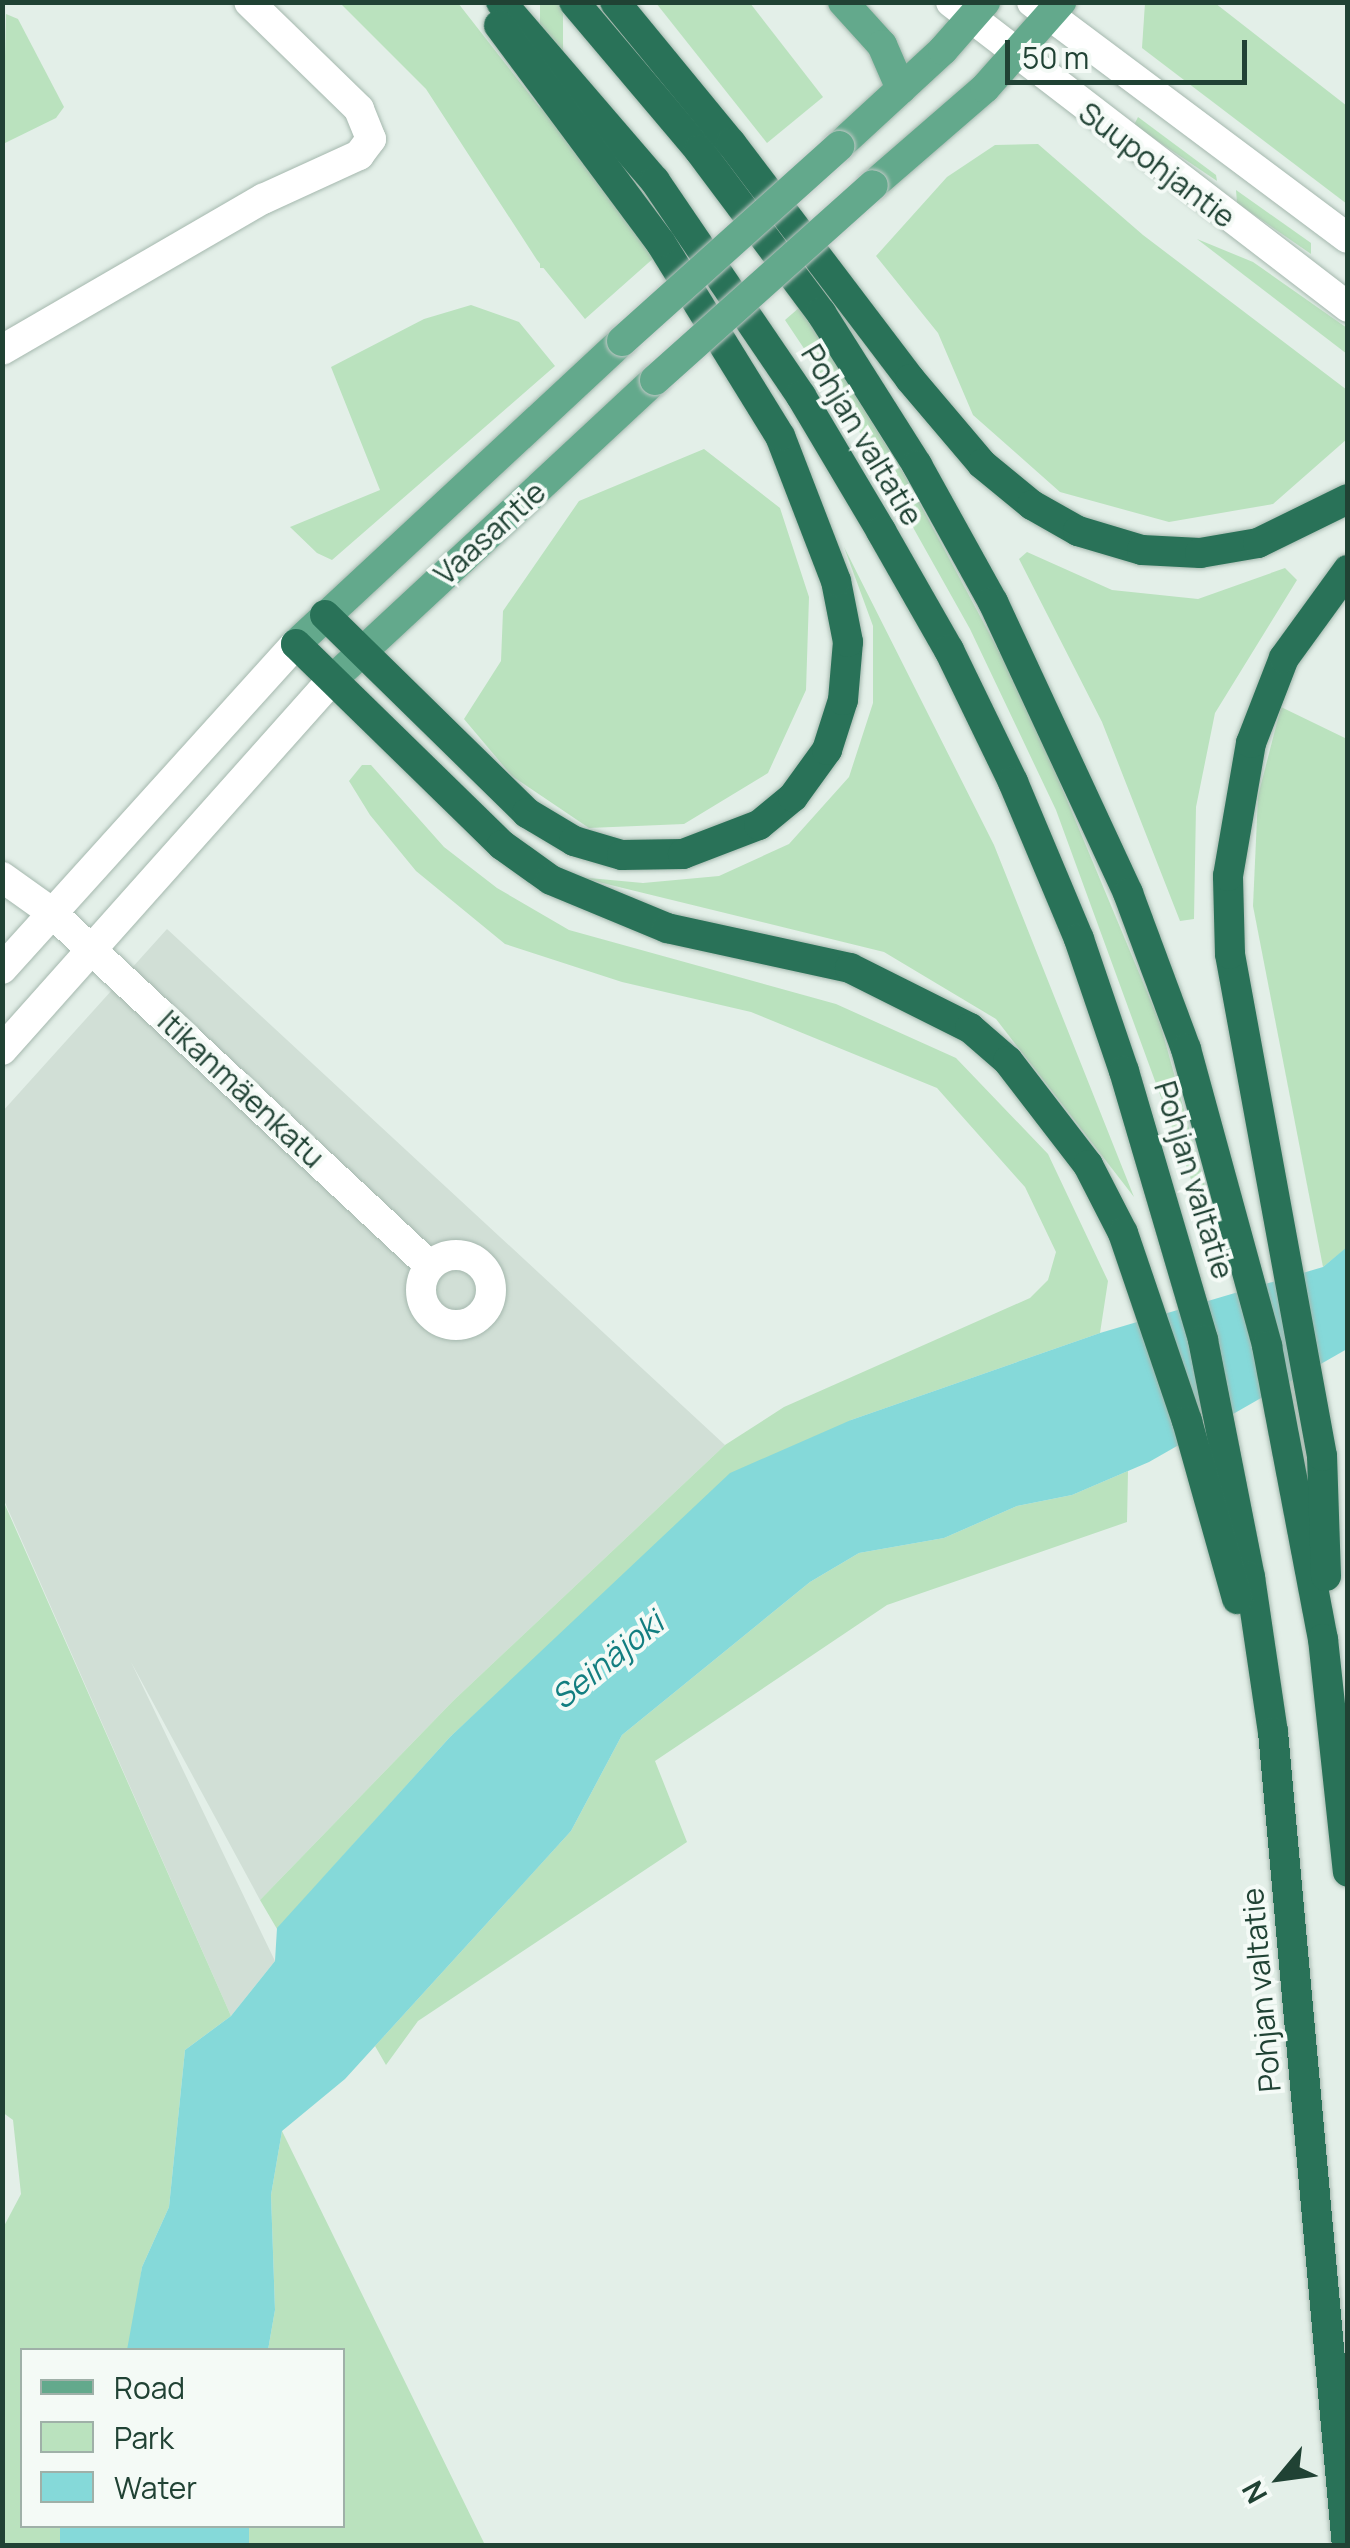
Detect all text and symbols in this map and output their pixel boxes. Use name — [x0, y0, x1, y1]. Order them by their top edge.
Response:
scale bar — [1010, 20, 1252, 82]
text: 50 m — [1022, 37, 1089, 78]
street label: Suupohjantie — [1072, 95, 1242, 235]
street label: Pohjan valtatie — [794, 338, 930, 532]
street label: Vaasantie — [427, 474, 553, 592]
street label: Itikanmäenkatu — [151, 1003, 331, 1175]
street label: Pohjan valtatie — [1147, 1077, 1241, 1283]
water label: Seinäjoki — [543, 1603, 671, 1717]
street label: Pohjan valtatie — [1234, 1886, 1288, 2094]
legend — [20, 2348, 345, 2528]
text: Road — [114, 2367, 185, 2408]
text: Park — [114, 2417, 174, 2458]
north arrow — [1230, 2428, 1330, 2528]
text: Water — [114, 2467, 197, 2508]
text: N — [1232, 2475, 1275, 2511]

